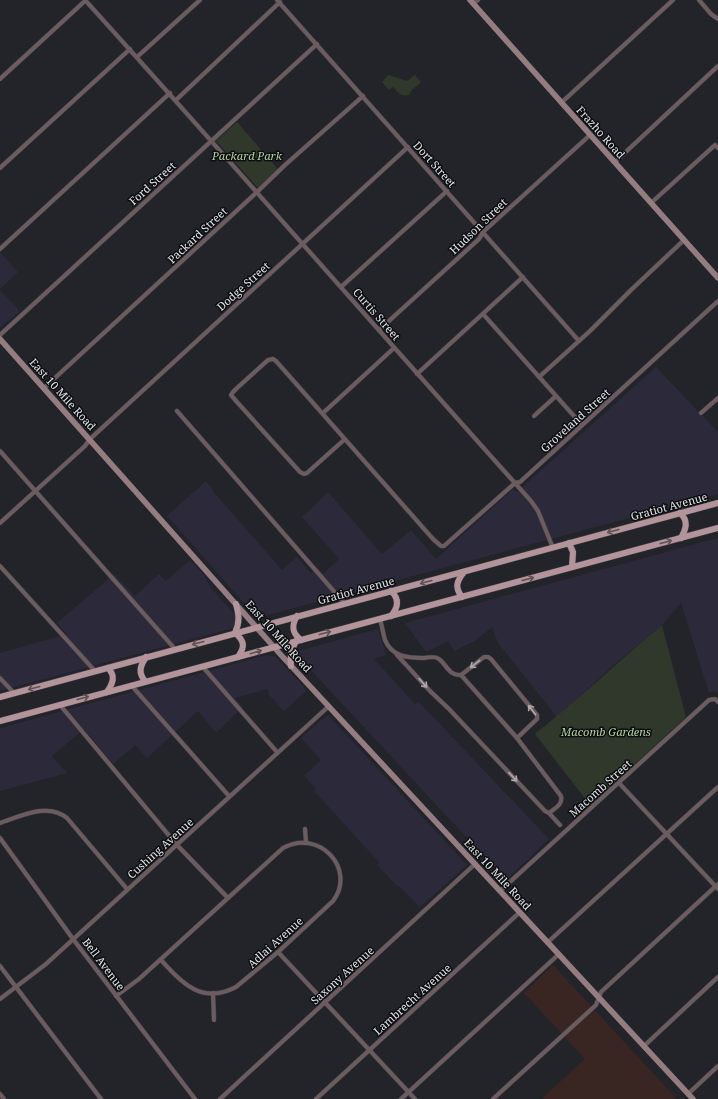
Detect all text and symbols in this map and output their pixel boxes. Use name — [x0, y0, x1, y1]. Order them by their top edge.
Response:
street label: Frazho Road — [573, 102, 629, 162]
street label: Dort Street — [410, 138, 460, 190]
park label: Packard Park — [211, 148, 283, 163]
street label: Ford Street — [125, 158, 179, 208]
street label: Hudson Street — [446, 195, 510, 257]
street label: Packard Street — [164, 203, 230, 267]
street label: Dodge Street — [213, 258, 273, 314]
street label: Curtis Street — [350, 285, 404, 343]
street label: East 10 Mile Road — [27, 355, 100, 434]
street label: Groveland Street — [537, 385, 613, 455]
street label: Gratiot Avenue — [629, 489, 709, 523]
one-way arrow — [607, 528, 620, 536]
one-way arrow — [659, 538, 672, 545]
street label: Gratiot Avenue — [316, 573, 396, 607]
one-way arrow — [521, 575, 534, 582]
one-way arrow — [420, 579, 433, 586]
street label: East 10 Mile Road — [243, 597, 316, 676]
one-way arrow — [319, 629, 332, 637]
one-way arrow — [192, 640, 205, 647]
one-way arrow — [249, 648, 262, 655]
one-way arrow — [470, 660, 481, 668]
one-way arrow — [418, 678, 427, 688]
one-way arrow — [28, 684, 41, 692]
one-way arrow — [77, 694, 90, 702]
one-way arrow — [528, 704, 537, 715]
park label: Macomb Gardens — [560, 724, 651, 739]
street label: Macomb Street — [566, 756, 634, 820]
one-way arrow — [508, 772, 518, 782]
street label: Cushing Avenue — [124, 814, 196, 882]
street label: East 10 Mile Road — [461, 835, 535, 913]
street label: Adlai Avenue — [244, 913, 306, 971]
street label: Bell Avenue — [79, 935, 129, 993]
street label: Saxony Avenue — [307, 943, 377, 1007]
street label: Lambrecht Avenue — [370, 960, 454, 1038]

